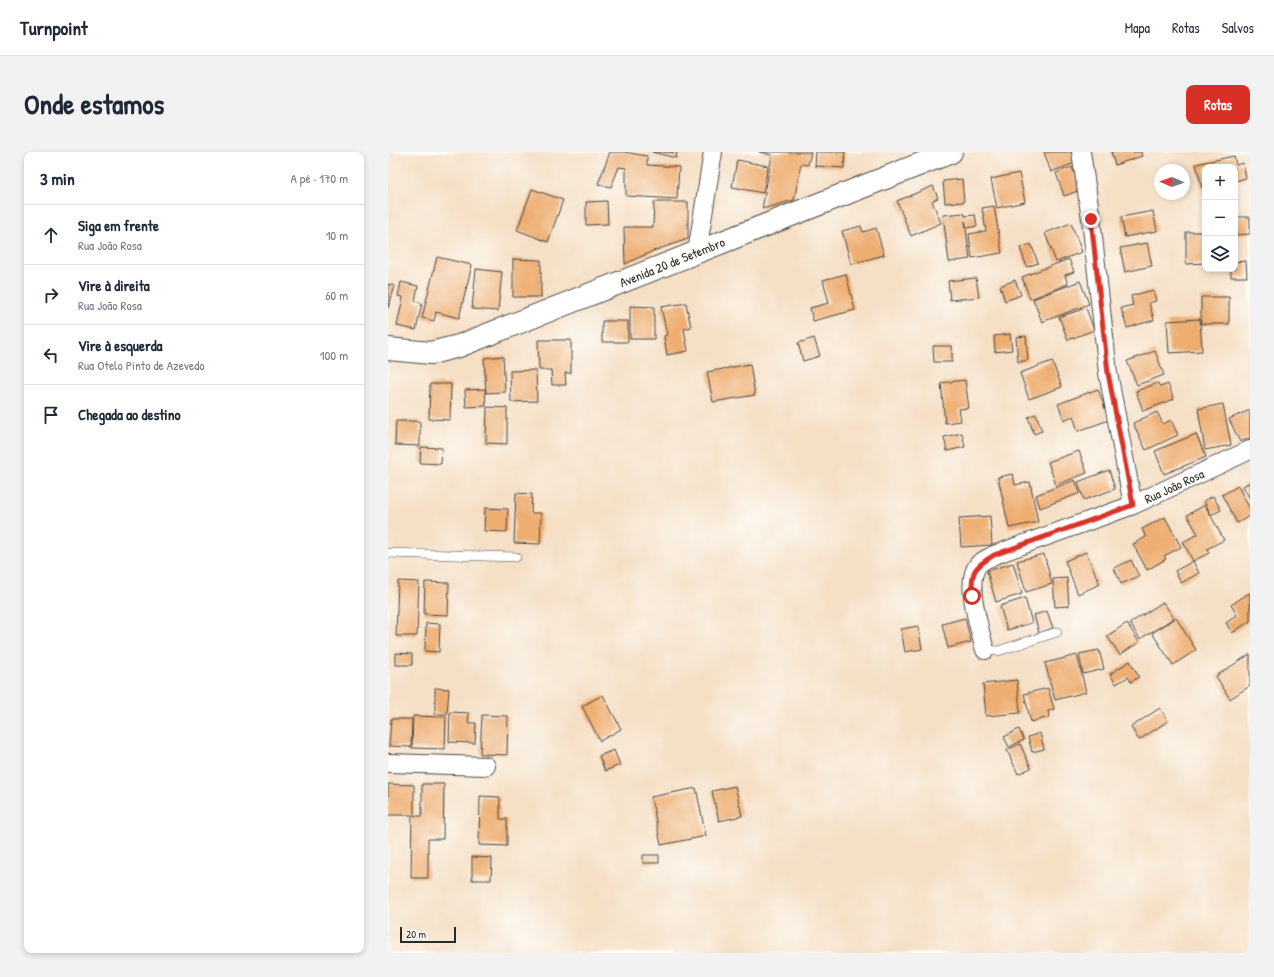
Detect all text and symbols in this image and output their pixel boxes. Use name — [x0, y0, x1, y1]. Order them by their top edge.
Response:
text: Turnpoint — [20, 15, 88, 41]
text: Mapa — [1125, 18, 1150, 37]
text: Rotas — [1172, 18, 1200, 37]
text: Salvos — [1222, 18, 1254, 37]
text: Onde estamos — [24, 85, 164, 123]
button: Rotas — [1186, 85, 1250, 124]
north arrow — [1154, 164, 1190, 200]
map controls — [1202, 164, 1238, 272]
button: + — [1202, 164, 1238, 200]
text: 3 min — [40, 167, 75, 190]
text: A pé · 170 m — [291, 169, 348, 187]
button: − — [1202, 200, 1238, 236]
route end — [1082, 210, 1100, 228]
text: Siga em frente — [78, 215, 159, 236]
icon: ahead — [40, 224, 62, 246]
text: 10 m — [326, 226, 348, 244]
street label: Avenida 20 de Setembro — [617, 233, 727, 291]
text: Rua João Rosa — [78, 236, 142, 254]
button: layers — [1202, 236, 1238, 272]
text: Vire à direita — [78, 275, 150, 296]
icon: right — [40, 284, 62, 306]
text: 60 m — [325, 286, 348, 304]
text: Rua João Rosa — [78, 296, 142, 314]
text: Vire à esquerda — [78, 335, 162, 356]
icon: left — [40, 344, 62, 366]
text: 100 m — [320, 346, 348, 364]
text: Rua Otelo Pinto de Azevedo — [78, 356, 205, 374]
icon: arrive — [40, 404, 62, 426]
text: Chegada ao destino — [78, 404, 181, 425]
street label: Rua João Rosa — [1141, 464, 1207, 508]
route start — [963, 587, 981, 605]
scale bar — [400, 925, 456, 944]
text: 20 m — [406, 927, 426, 941]

